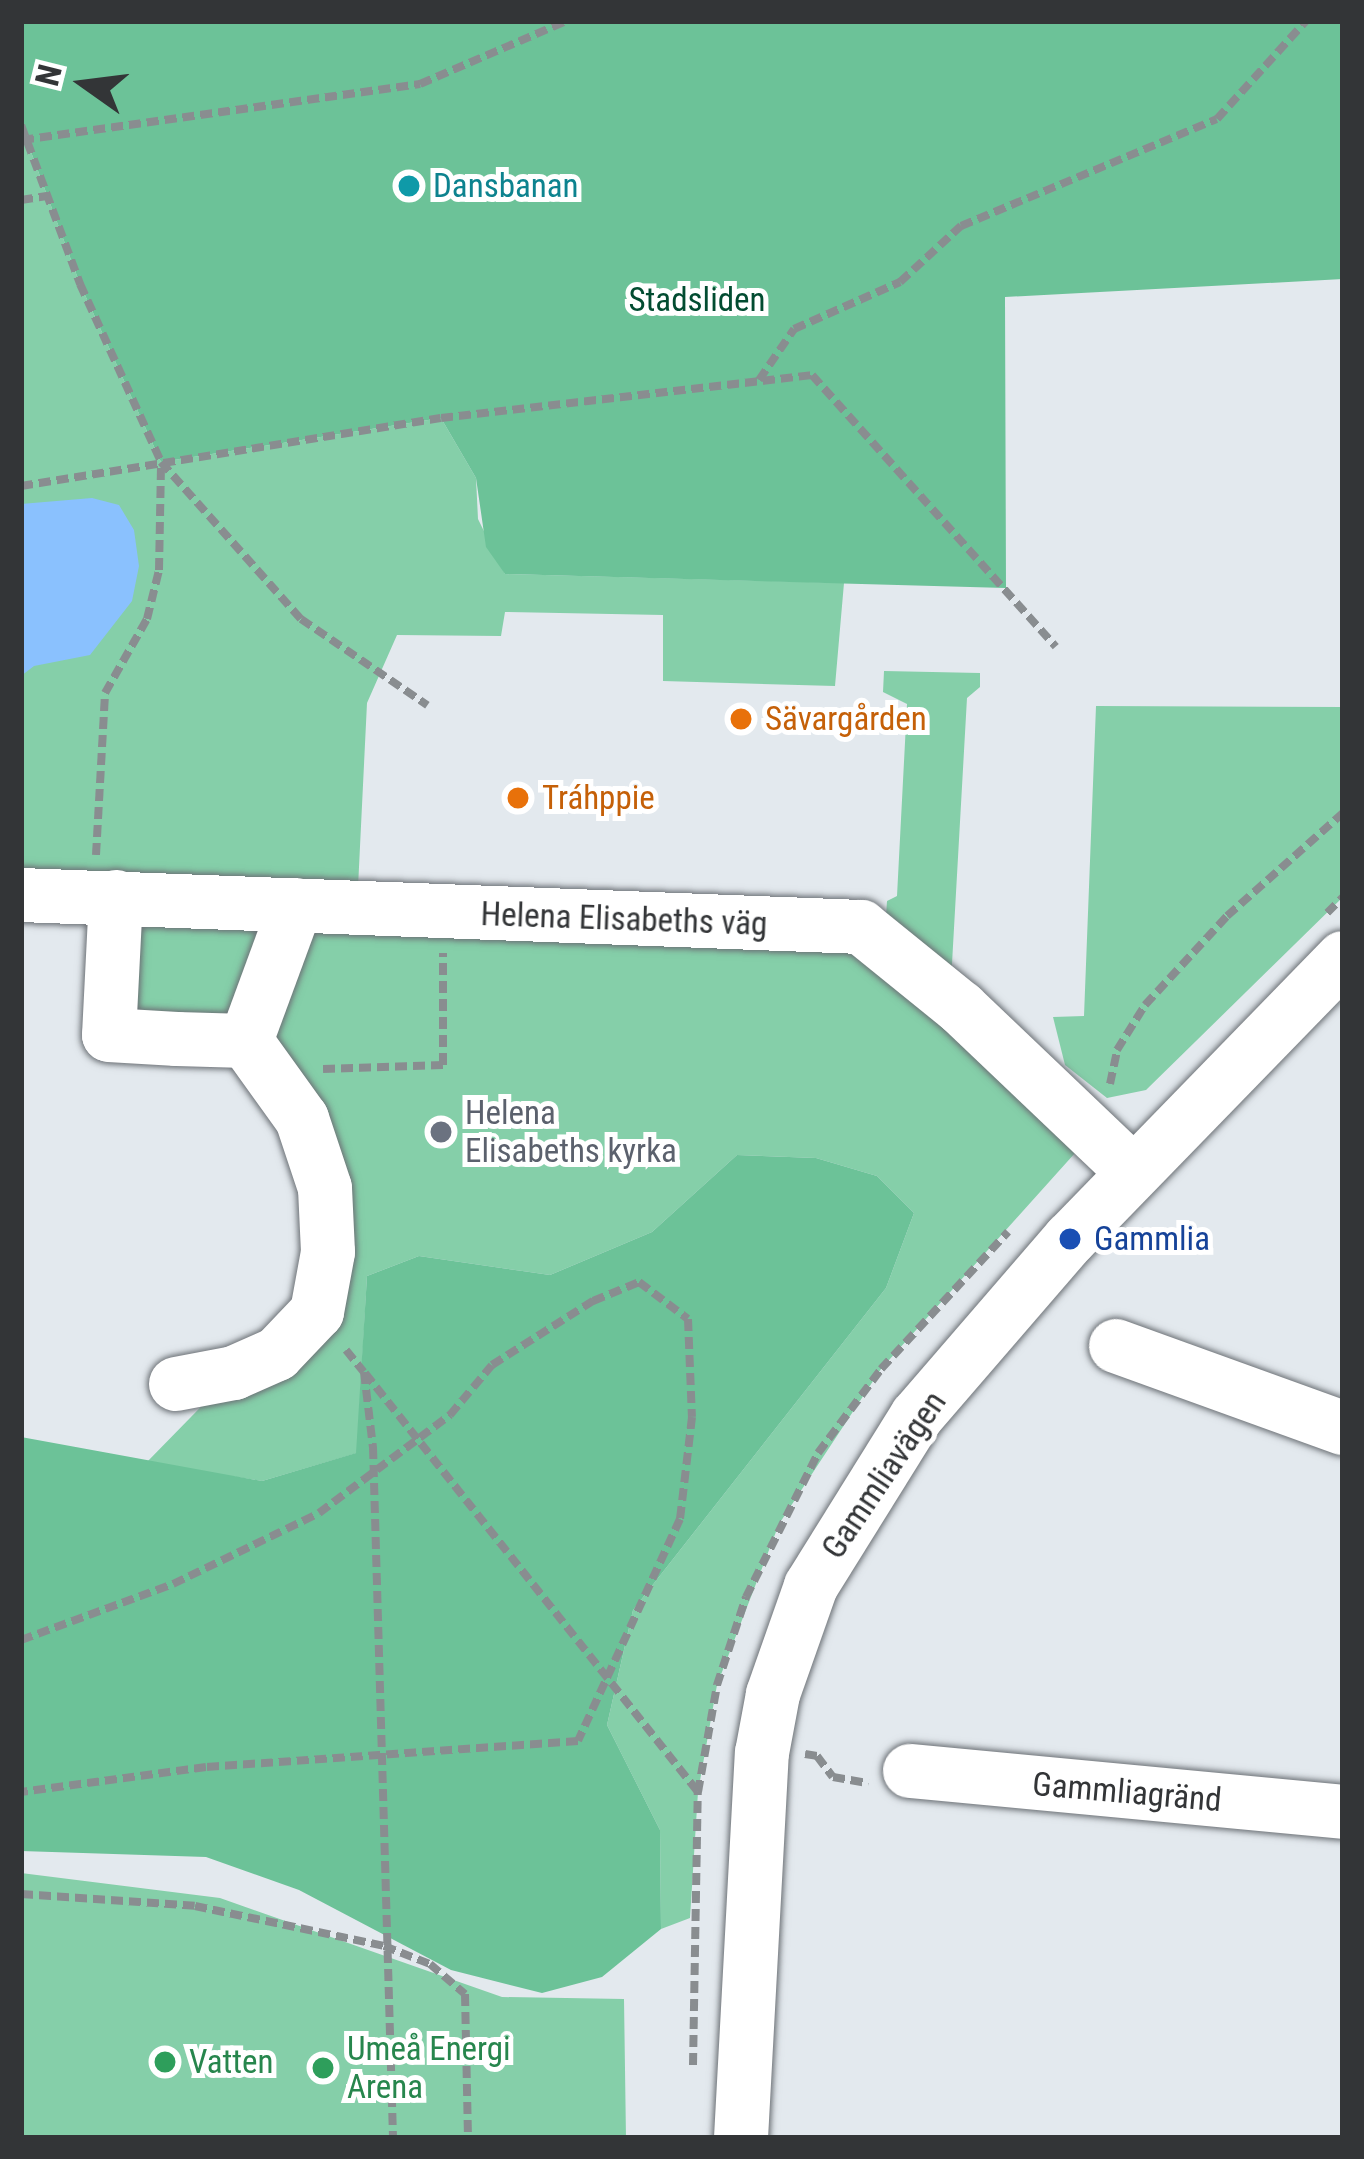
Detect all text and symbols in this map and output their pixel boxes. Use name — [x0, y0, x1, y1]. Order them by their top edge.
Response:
north arrow — [24, 24, 144, 144]
text: N — [27, 61, 70, 90]
place label: Dansbanan — [433, 166, 579, 206]
marker: Dansbanan — [396, 173, 422, 199]
park label: Stadsliden — [628, 280, 766, 320]
place label: Sävargården — [765, 699, 927, 739]
marker: Sävargården — [728, 706, 754, 732]
place label: Tráhppie — [542, 778, 655, 818]
marker: Tráhppie — [505, 785, 531, 811]
street label: Helena Elisabeths väg — [480, 894, 768, 944]
place label: Helena Elisabeths kyrka — [465, 1093, 677, 1171]
marker: Helena Elisabeths kyrka — [428, 1119, 454, 1145]
place label: Gammlia — [1094, 1219, 1210, 1259]
marker: Gammlia — [1057, 1226, 1083, 1252]
street label: Gammliavägen — [814, 1384, 954, 1566]
street label: Gammliagränd — [1031, 1764, 1223, 1820]
place label: Umeå Energi Arena — [347, 2029, 511, 2107]
place label: Vatten — [189, 2042, 274, 2082]
marker: Vatten — [152, 2049, 178, 2075]
marker: Umeå Energi Arena — [310, 2055, 336, 2081]

